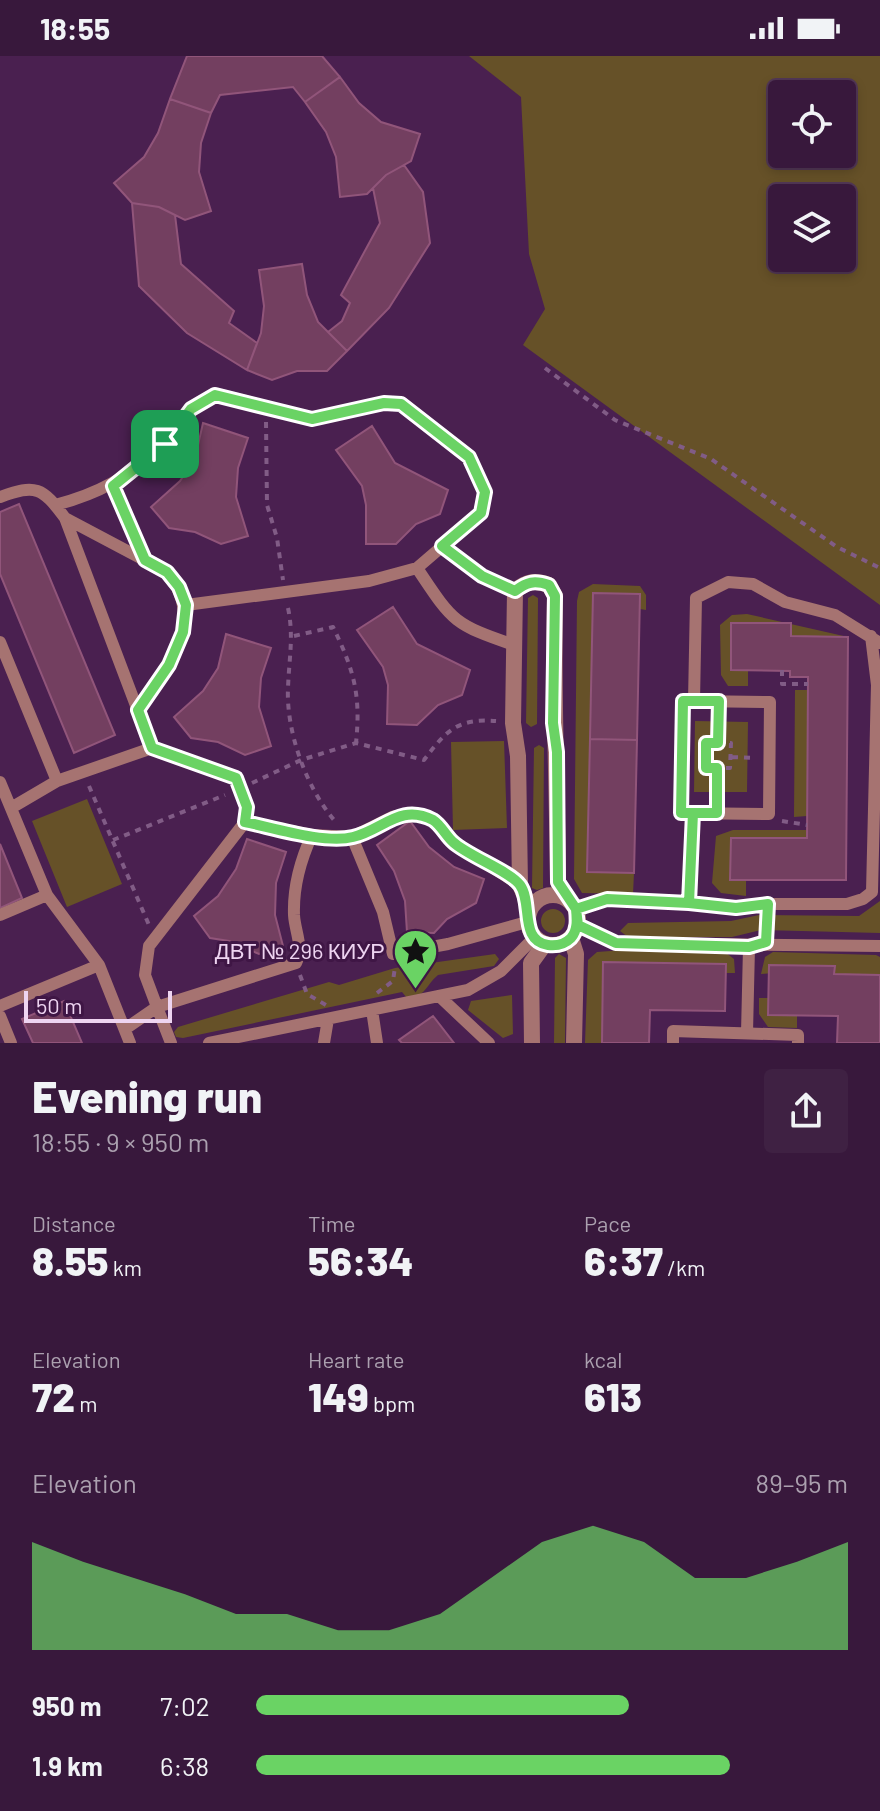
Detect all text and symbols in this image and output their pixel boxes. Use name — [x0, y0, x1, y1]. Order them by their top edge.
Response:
text: 18:55 — [40, 10, 110, 46]
map controls — [768, 80, 856, 272]
button: locate — [768, 80, 856, 168]
button: layers — [768, 184, 856, 272]
pin — [131, 410, 199, 478]
icon: arrive — [143, 422, 187, 466]
place icon: ДВТ № 296 КИУР — [392, 927, 440, 990]
place label: ДВТ № 296 КИУР — [215, 937, 385, 964]
scale bar — [24, 987, 172, 1023]
text: 50 m — [36, 992, 82, 1018]
text: Evening run — [32, 1069, 262, 1122]
button: share — [764, 1069, 848, 1153]
text: 18:55 · 9 × 950 m — [32, 1126, 209, 1157]
text: Distance — [32, 1210, 116, 1236]
text: Time — [308, 1210, 356, 1236]
text: Pace — [584, 1210, 631, 1236]
text: 8.55 — [32, 1236, 108, 1284]
text: 56:34 — [308, 1236, 413, 1284]
text: 6:37 — [584, 1236, 663, 1284]
text: km — [108, 1254, 142, 1280]
text: /km — [663, 1254, 705, 1280]
text: Elevation — [32, 1346, 121, 1372]
text: Heart rate — [308, 1346, 405, 1372]
text: kcal — [584, 1346, 622, 1372]
text: 72 — [32, 1372, 75, 1420]
text: 149 — [308, 1372, 369, 1420]
text: 613 — [584, 1372, 642, 1420]
text: m — [75, 1390, 98, 1416]
text: bpm — [369, 1390, 415, 1416]
text: Elevation — [32, 1467, 137, 1498]
text: 89–95 m — [756, 1467, 848, 1498]
text: 950 m — [32, 1690, 102, 1721]
text: 7:02 — [160, 1690, 210, 1721]
text: 1.9 km — [32, 1750, 103, 1781]
text: 6:38 — [160, 1750, 209, 1781]

